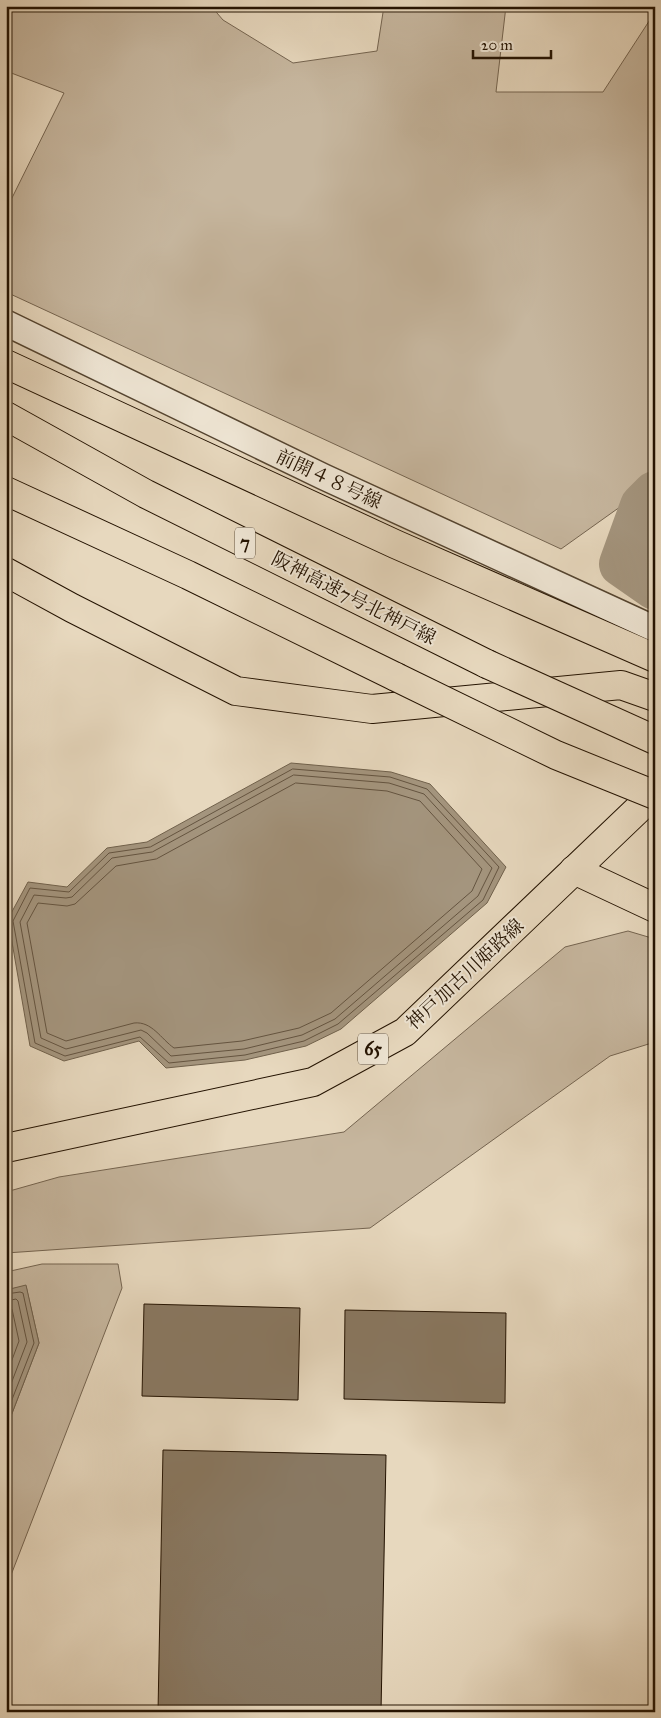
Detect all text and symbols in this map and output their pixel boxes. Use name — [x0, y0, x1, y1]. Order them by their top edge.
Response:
scale bar — [473, 28, 551, 60]
text: 20 m — [481, 36, 513, 54]
street label: 前開４８号線 — [272, 444, 386, 514]
road number: 7 — [235, 528, 255, 558]
street label: 阪神高速7号北神戸線 — [268, 547, 440, 649]
street label: 神戸加古川姫路線 — [402, 914, 528, 1034]
road number: 65 — [358, 1034, 388, 1064]

